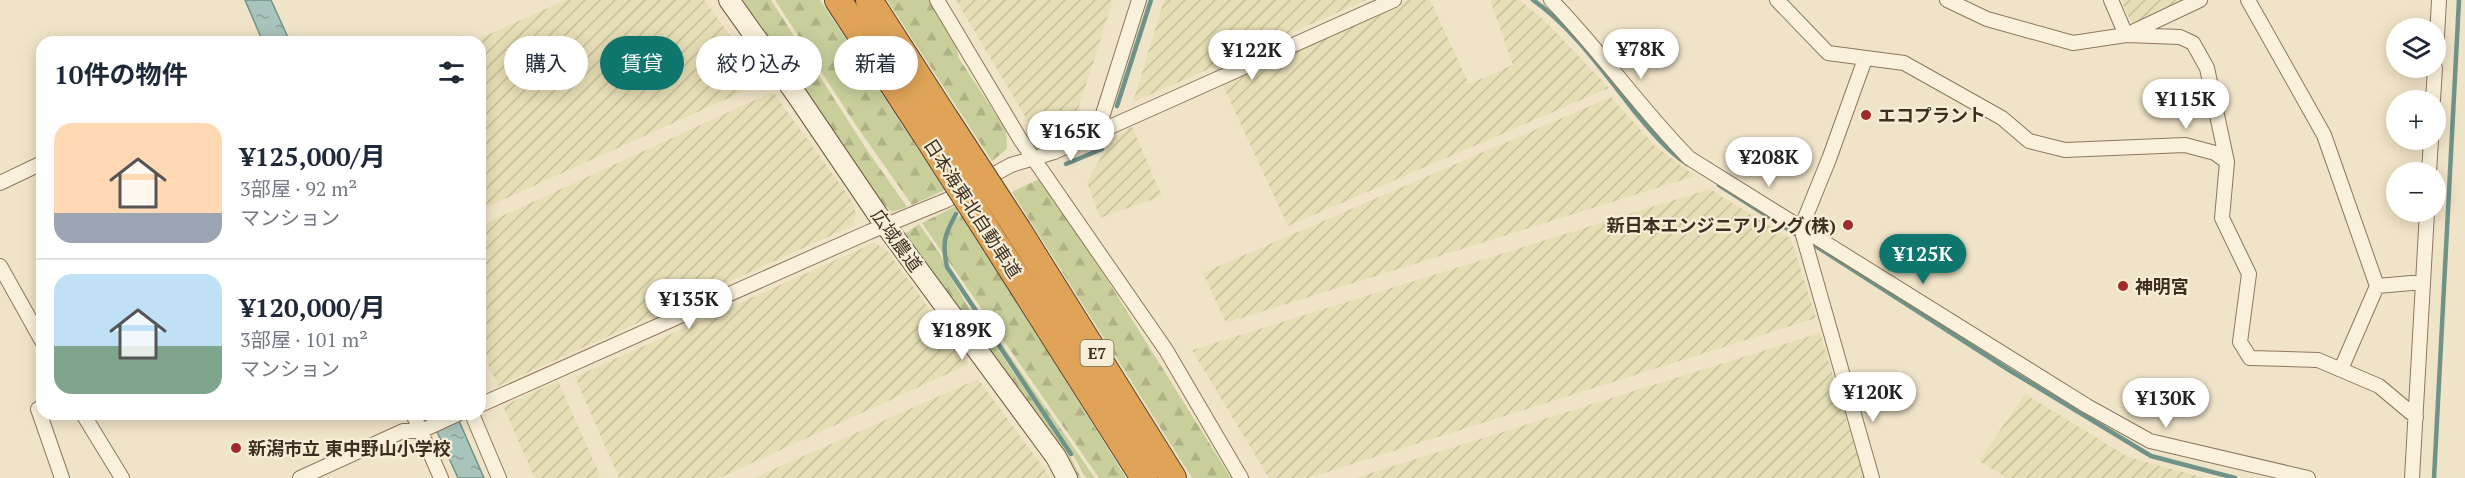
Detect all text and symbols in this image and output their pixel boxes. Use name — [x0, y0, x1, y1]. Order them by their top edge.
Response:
map controls — [2386, 18, 2446, 222]
button: layers — [2386, 18, 2446, 78]
pin: ¥78K — [1605, 29, 1677, 80]
pin: ¥122K — [1210, 30, 1294, 81]
text: ¥78K — [1617, 35, 1665, 62]
chip: 購入 — [504, 36, 588, 90]
chip: 賃貸 — [600, 36, 684, 90]
chip: 絞り込み — [696, 36, 822, 90]
chip: 新着 — [834, 36, 918, 90]
text: ¥122K — [1222, 36, 1282, 63]
icon: filters — [435, 56, 468, 89]
text: 10件の物件 — [54, 57, 187, 91]
pin: ¥115K — [2144, 79, 2228, 130]
text: ¥115K — [2156, 85, 2216, 112]
button: + — [2386, 90, 2446, 150]
place label: エコプラント — [1878, 103, 1986, 127]
marker: エコプラント — [1859, 108, 1873, 122]
pin: ¥165K — [1029, 111, 1113, 162]
text: ¥165K — [1041, 117, 1101, 144]
street label: 日本海東北自動車道 — [919, 134, 1027, 282]
pin: ¥208K — [1727, 137, 1811, 188]
text: ¥125,000/月 — [240, 139, 386, 173]
text: ¥208K — [1739, 143, 1799, 170]
icon: home — [102, 147, 174, 219]
button: − — [2386, 162, 2446, 222]
text: 3部屋 · 92 m² — [240, 175, 357, 202]
text: マンション — [240, 204, 340, 231]
street label: 広域農道 — [866, 204, 928, 276]
place label: 新日本エンジニアリング(株) — [1607, 213, 1836, 237]
marker: 新日本エンジニアリング(株) — [1841, 218, 1855, 232]
pin: ¥125K — [1881, 234, 1965, 285]
text: ¥125K — [1893, 240, 1953, 267]
place label: 神明宮 — [2135, 274, 2189, 298]
pin: ¥135K — [647, 279, 731, 330]
marker: 神明宮 — [2116, 279, 2130, 293]
text: ¥135K — [659, 285, 719, 312]
text: ¥120,000/月 — [240, 290, 386, 324]
icon: home — [102, 298, 174, 370]
pin: ¥189K — [920, 310, 1004, 361]
text: ¥189K — [932, 316, 992, 343]
text: 3部屋 · 101 m² — [240, 326, 368, 353]
road number: E7 — [1080, 340, 1114, 366]
text: マンション — [240, 355, 340, 382]
pin: ¥120K — [1831, 372, 1915, 423]
text: ¥120K — [1843, 378, 1903, 405]
pin: ¥130K — [2124, 378, 2208, 429]
text: ¥130K — [2136, 384, 2196, 411]
place label: 新潟市立 東中野山小学校 — [248, 436, 451, 460]
marker: 新潟市立 東中野山小学校 — [229, 441, 243, 455]

